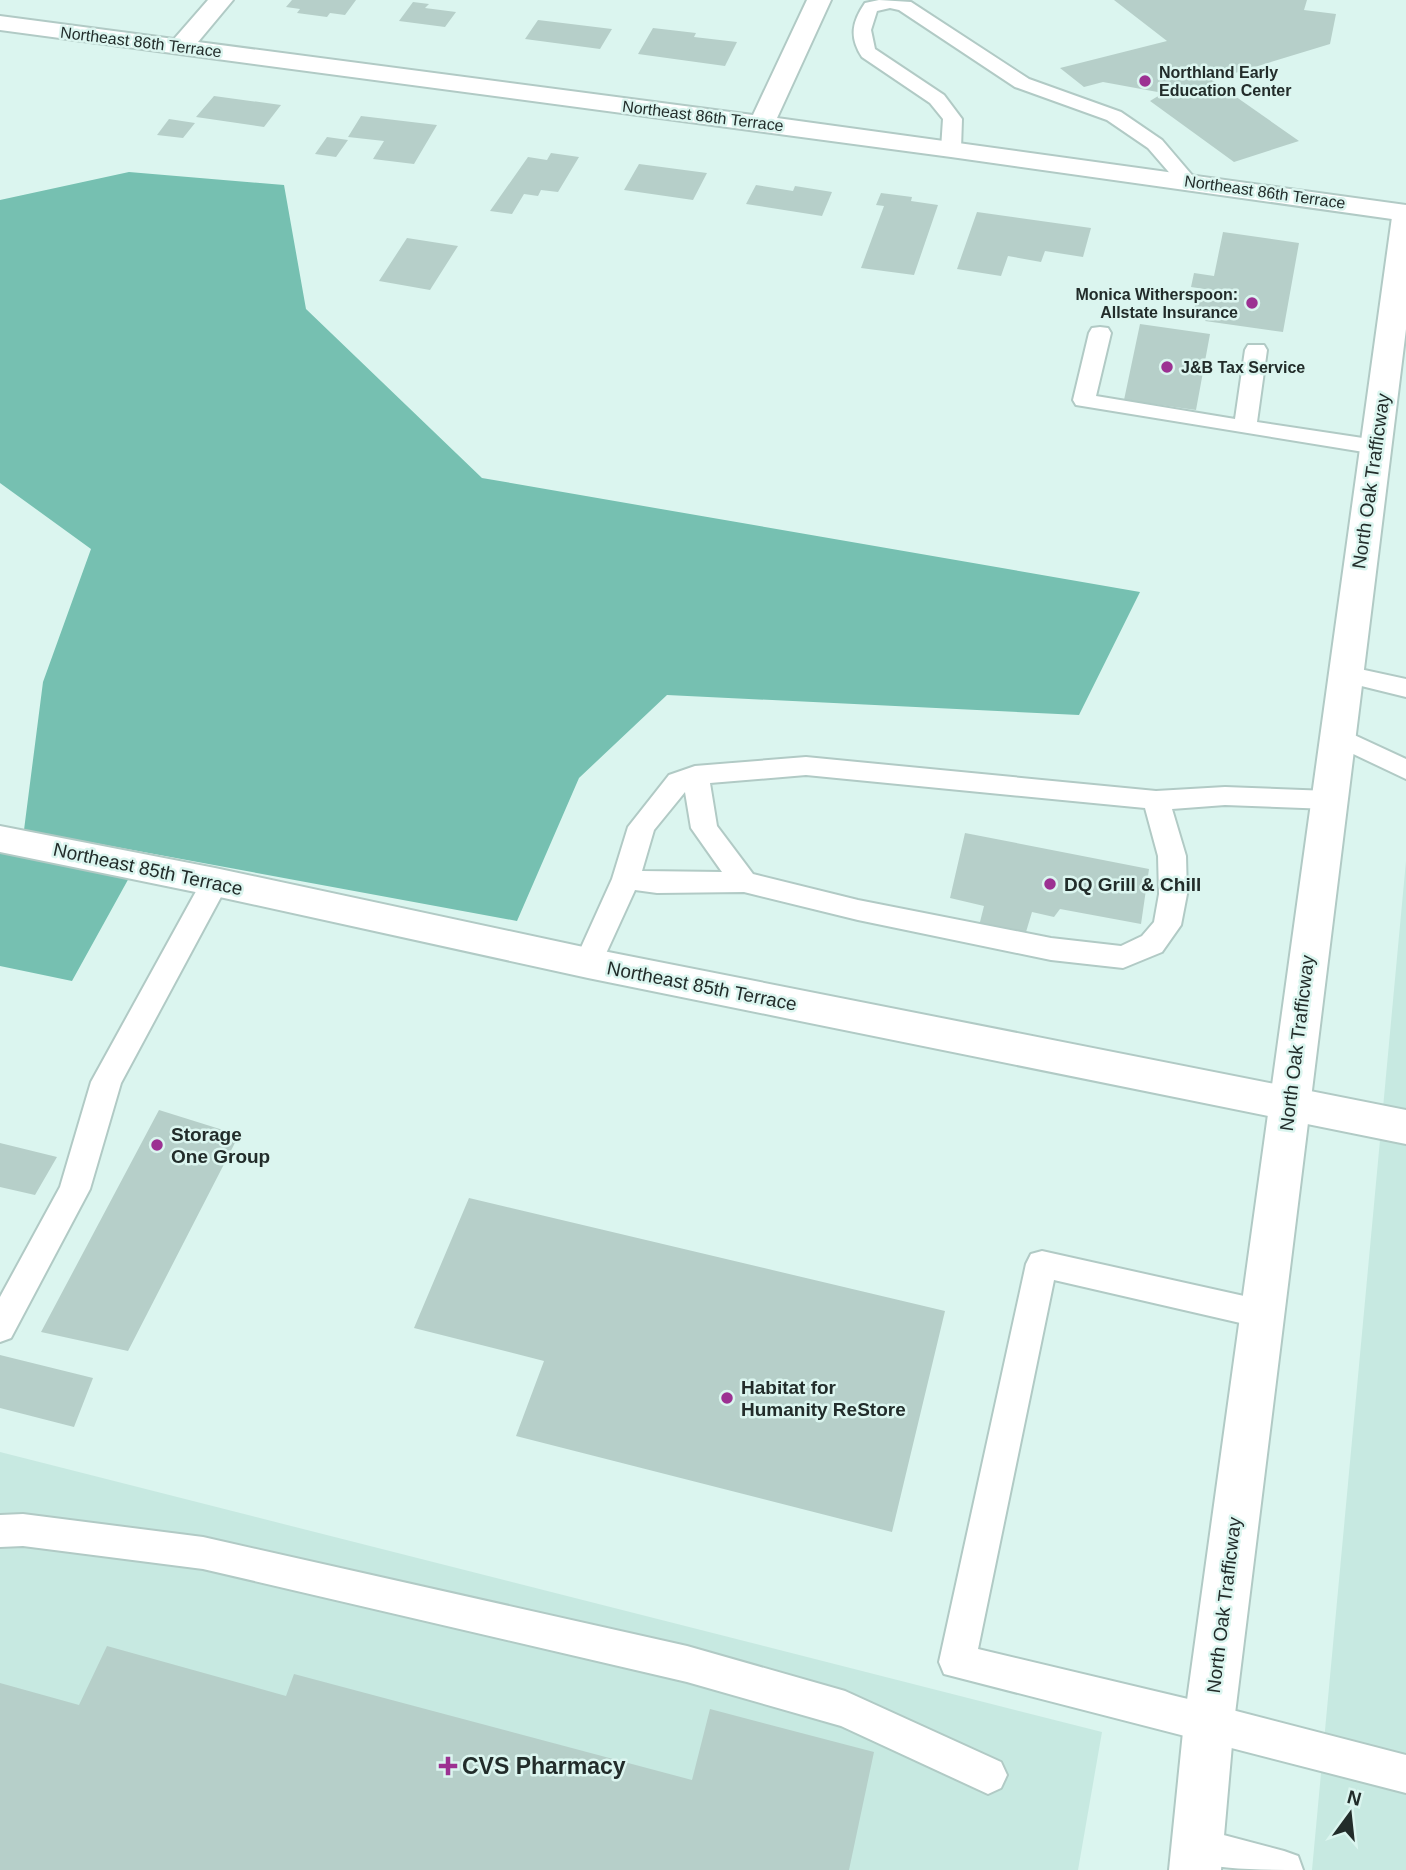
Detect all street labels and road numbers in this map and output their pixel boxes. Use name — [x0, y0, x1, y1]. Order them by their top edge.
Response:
street label: Northeast 86th Terrace — [59, 24, 223, 60]
street label: Northeast 86th Terrace — [621, 98, 785, 134]
street label: Northeast 86th Terrace — [1183, 172, 1347, 212]
street label: North Oak Trafficway — [1348, 391, 1394, 570]
street label: Northeast 85th Terrace — [51, 839, 245, 899]
street label: North Oak Trafficway — [1276, 953, 1318, 1132]
street label: Northeast 85th Terrace — [605, 957, 799, 1015]
street label: North Oak Trafficway — [1203, 1515, 1245, 1694]

